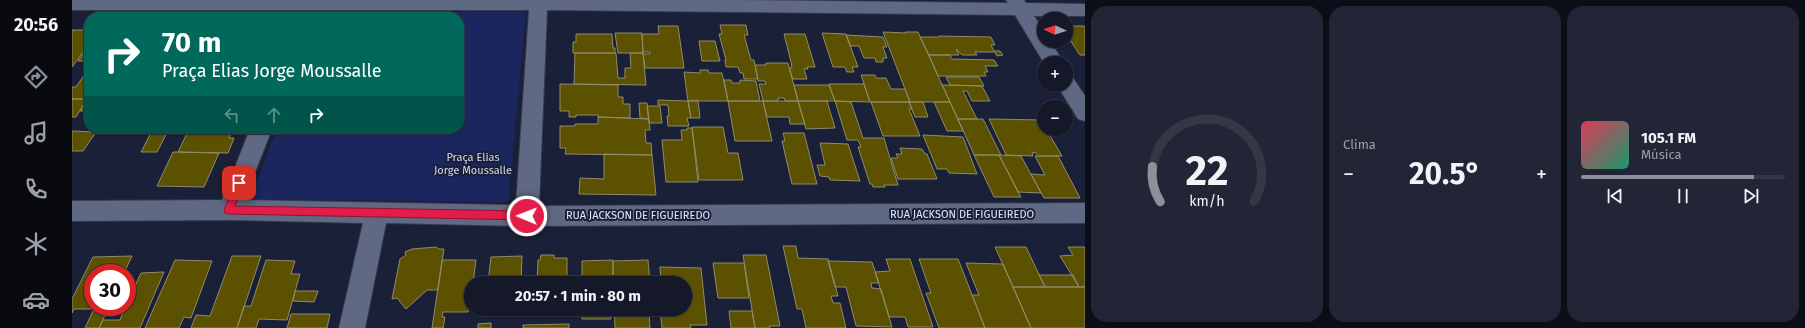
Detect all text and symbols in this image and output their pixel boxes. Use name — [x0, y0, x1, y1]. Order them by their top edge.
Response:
north arrow — [1037, 12, 1073, 48]
map controls — [1037, 12, 1073, 136]
text: 20:56 — [14, 14, 58, 36]
text: 70 m — [162, 26, 221, 59]
icon: right — [96, 28, 148, 80]
button: + — [1037, 56, 1073, 92]
text: Praça Elias Jorge Moussalle — [162, 60, 382, 82]
icon: directions — [22, 63, 50, 91]
button: − — [1037, 100, 1073, 136]
icon: left — [221, 104, 243, 126]
icon: ahead — [263, 104, 285, 126]
icon: right — [305, 104, 327, 126]
icon: music — [22, 119, 50, 147]
text: 105.1 FM — [1641, 129, 1696, 147]
text: Clima — [1343, 137, 1376, 152]
text: 22 — [1185, 146, 1229, 196]
text: Música — [1641, 147, 1682, 162]
park label: Praça Elias Jorge Moussalle — [434, 151, 512, 177]
text: 20.5° — [1409, 156, 1481, 192]
text: − — [1343, 161, 1354, 188]
text: + — [1536, 161, 1547, 188]
pin — [222, 166, 256, 200]
icon: arrive — [228, 172, 250, 194]
icon: phone — [22, 175, 50, 203]
icon: previous — [1604, 185, 1626, 207]
icon: pause — [1672, 185, 1694, 207]
icon: next — [1740, 185, 1762, 207]
text: km/h — [1189, 193, 1225, 210]
position arrow — [506, 195, 548, 237]
street label: RUA JACKSON DE FIGUEIREDO — [890, 208, 1034, 221]
street label: RUA JACKSON DE FIGUEIREDO — [566, 209, 710, 222]
icon: climate — [22, 230, 50, 258]
speed limit sign: 30 — [84, 264, 136, 316]
icon: car — [22, 286, 50, 314]
text: 20:57 · 1 min · 80 m — [515, 287, 641, 305]

